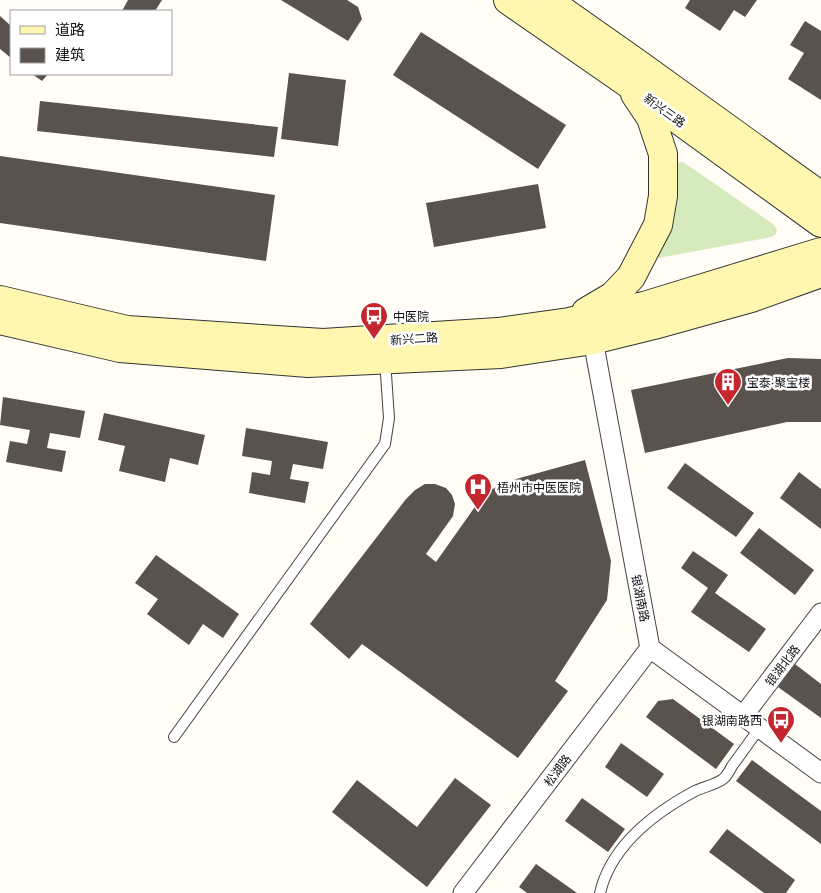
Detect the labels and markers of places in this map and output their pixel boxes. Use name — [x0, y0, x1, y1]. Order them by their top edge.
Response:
bus stop icon: 中医院 — [359, 301, 389, 340]
place label: 中医院 — [393, 308, 429, 324]
building icon: 宝泰·聚宝楼 — [713, 367, 743, 406]
place label: 宝泰·聚宝楼 — [747, 374, 810, 390]
hospital icon: 梧州市中医医院 — [463, 472, 493, 511]
place label: 梧州市中医医院 — [497, 479, 581, 495]
bus stop icon: 银湖南路西 — [766, 705, 796, 744]
place label: 银湖南路西 — [702, 712, 762, 728]

